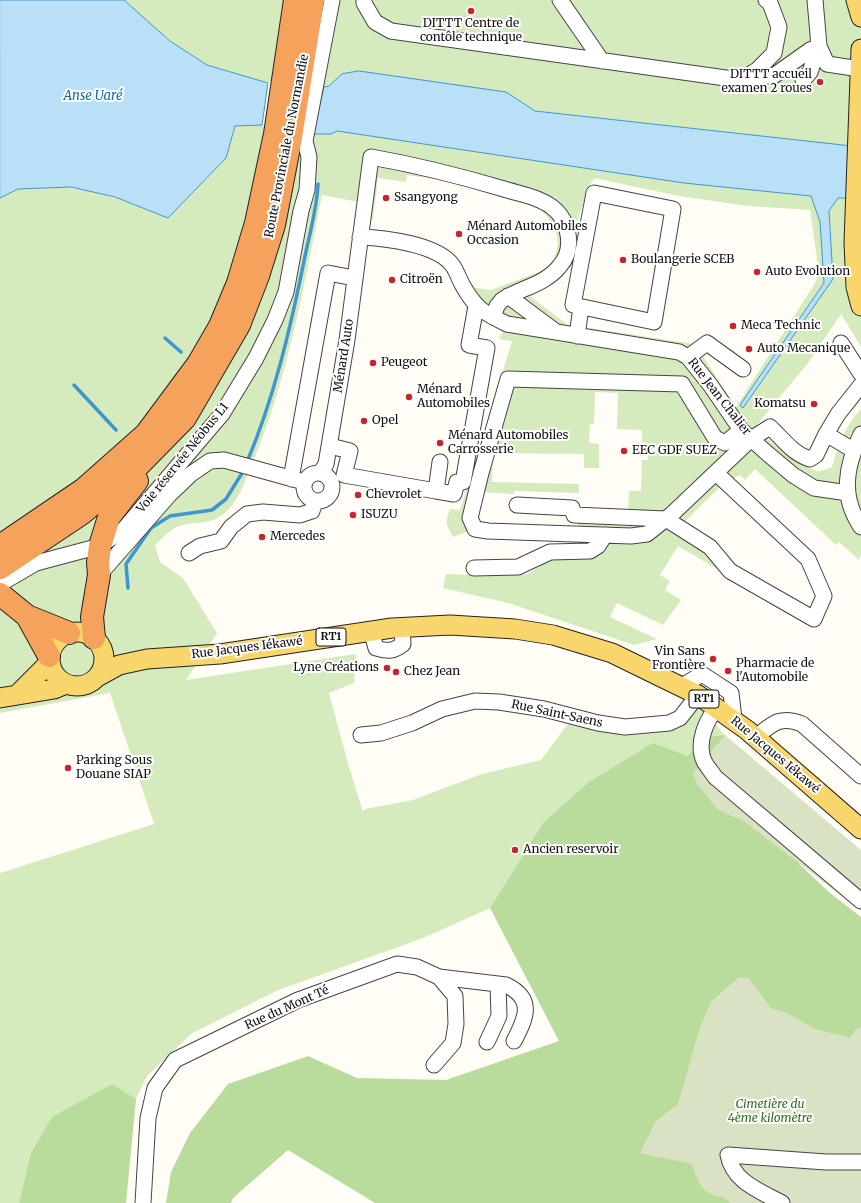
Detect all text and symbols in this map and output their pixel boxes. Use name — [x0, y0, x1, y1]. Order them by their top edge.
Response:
marker: DITTT Centre de contôle technique — [466, 6, 476, 16]
place label: DITTT Centre de contôle technique — [420, 17, 522, 45]
street label: Route Provinciale du Normandie — [262, 53, 312, 239]
place label: DITTT accueil examen 2 roues — [721, 68, 812, 96]
marker: DITTT accueil examen 2 roues — [815, 77, 825, 87]
water label: Anse Uaré — [63, 88, 123, 104]
place label: Ssangyong — [394, 191, 458, 205]
marker: Ssangyong — [381, 193, 391, 203]
place label: Ménard Automobiles Occasion — [467, 220, 587, 248]
marker: Ménard Automobiles Occasion — [454, 229, 464, 239]
place label: Boulangerie SCEB — [631, 253, 734, 267]
marker: Boulangerie SCEB — [618, 255, 628, 265]
place label: Auto Evolution — [765, 265, 850, 279]
marker: Auto Evolution — [752, 267, 762, 277]
place label: Citroën — [400, 273, 443, 287]
marker: Citroën — [387, 275, 397, 285]
street label: Ménard Auto — [331, 318, 357, 394]
place label: Meca Technic — [741, 319, 821, 333]
marker: Meca Technic — [728, 321, 738, 331]
place label: Auto Mecanique — [757, 342, 850, 356]
marker: Auto Mecanique — [744, 344, 754, 354]
place label: Peugeot — [381, 356, 427, 370]
street label: Rue Jean Chalier — [684, 356, 754, 438]
marker: Peugeot — [368, 358, 378, 368]
place label: Ménard Automobiles — [417, 383, 490, 411]
marker: Ménard Automobiles — [404, 392, 414, 402]
place label: Komatsu — [754, 397, 806, 411]
marker: Komatsu — [809, 399, 819, 409]
street label: Voie réservée Néobus L1 — [134, 400, 232, 516]
place label: Opel — [372, 414, 398, 428]
marker: Opel — [359, 416, 369, 426]
place label: Ménard Automobiles Carrosserie — [448, 429, 568, 457]
marker: Ménard Automobiles Carrosserie — [435, 438, 445, 448]
place label: EEC GDF SUEZ — [632, 444, 717, 458]
marker: EEC GDF SUEZ — [619, 446, 629, 456]
place label: Chevrolet — [366, 488, 422, 502]
marker: Chevrolet — [353, 490, 363, 500]
place label: ISUZU — [361, 508, 398, 522]
marker: ISUZU — [348, 510, 358, 520]
place label: Mercedes — [270, 530, 325, 544]
marker: Mercedes — [257, 532, 267, 542]
road number: RT1 — [316, 628, 346, 646]
street label: Rue Jacques Iékawé — [191, 634, 303, 662]
place label: Vin Sans Frontière — [652, 645, 705, 673]
marker: Vin Sans Frontière — [708, 654, 718, 664]
place label: Pharmacie de l'Automobile — [736, 657, 814, 685]
place label: Lyne Créations — [293, 661, 379, 675]
marker: Lyne Créations — [382, 663, 392, 673]
place label: Chez Jean — [404, 665, 460, 679]
marker: Pharmacie de l'Automobile — [723, 666, 733, 676]
marker: Chez Jean — [391, 667, 401, 677]
road number: RT1 — [689, 690, 719, 708]
street label: Rue Saint-Saens — [510, 697, 604, 731]
street label: Rue Jacques Iékawé — [728, 714, 822, 796]
place label: Parking Sous Douane SIAP — [76, 754, 152, 782]
marker: Parking Sous Douane SIAP — [63, 763, 73, 773]
place label: Ancien reservoir — [523, 843, 619, 857]
marker: Ancien reservoir — [510, 845, 520, 855]
street label: Rue du Mont Té — [243, 983, 331, 1033]
park label: Cimetière du 4ème kilomètre — [728, 1098, 812, 1126]

